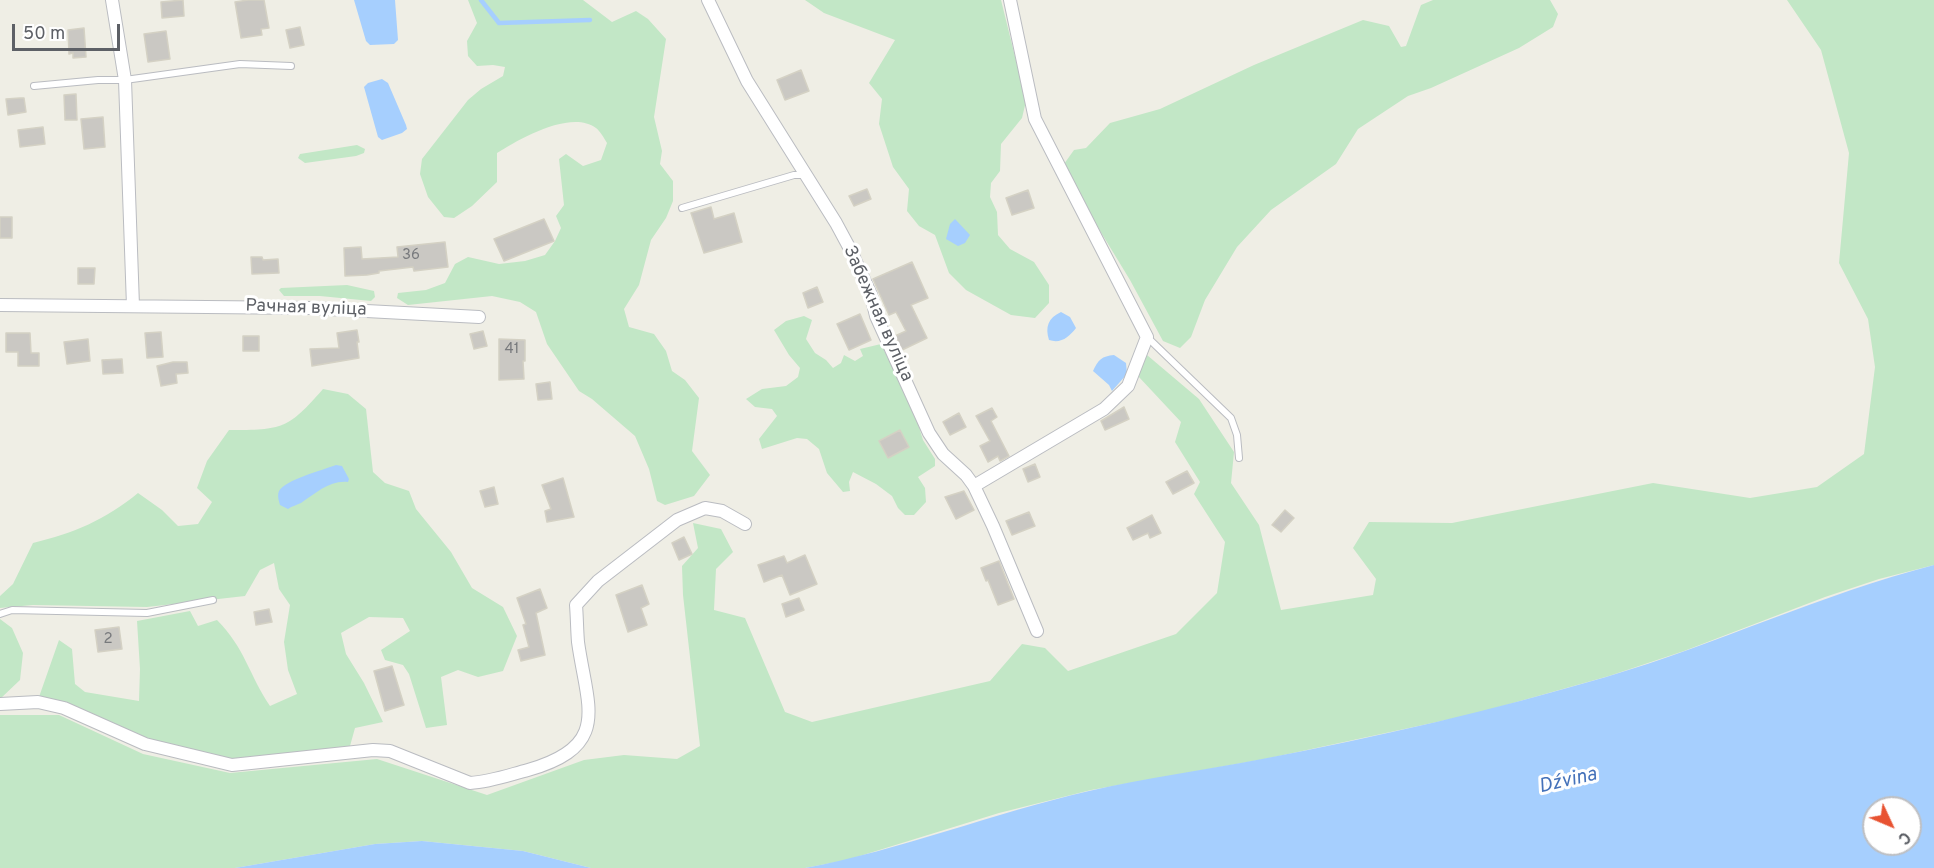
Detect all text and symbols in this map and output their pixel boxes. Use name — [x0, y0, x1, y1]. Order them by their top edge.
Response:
scale bar — [15, 12, 123, 50]
text: 50 m — [23, 23, 65, 46]
street label: Забежная вуліца — [837, 243, 917, 385]
house number: 36 — [402, 247, 420, 265]
street label: Рачная вуліца — [245, 296, 367, 322]
house number: 41 — [505, 341, 519, 359]
house number: 2 — [103, 631, 113, 649]
water label: Dźvina — [1537, 764, 1599, 800]
north arrow — [1862, 796, 1922, 856]
text: С — [1893, 826, 1914, 848]

